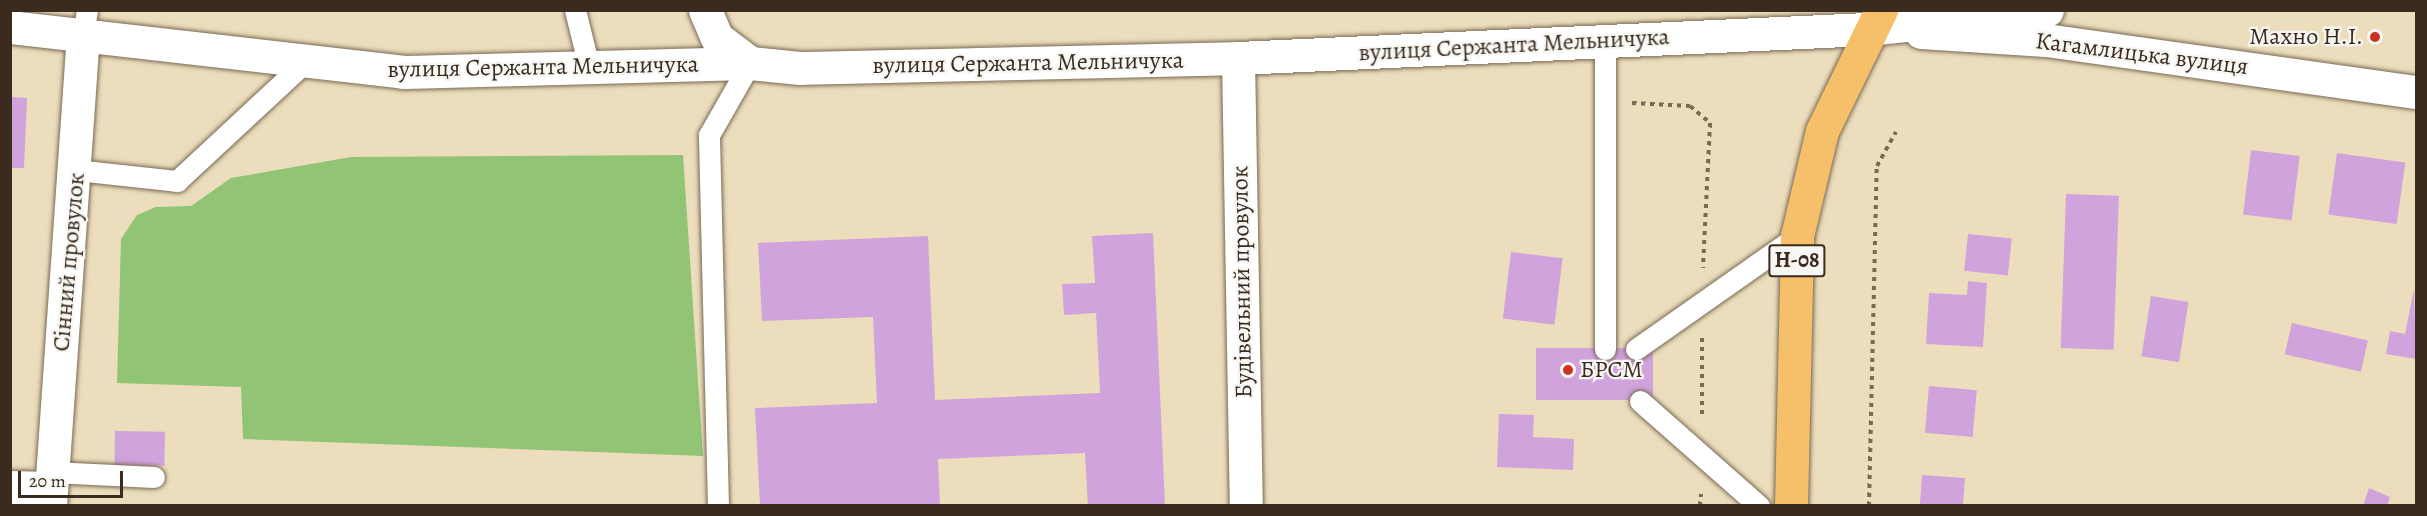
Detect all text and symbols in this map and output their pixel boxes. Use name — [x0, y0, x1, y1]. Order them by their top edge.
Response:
street label: вулиця Сержанта Мельничука — [1358, 22, 1670, 68]
place label: Махно Н.І. — [2249, 23, 2363, 51]
street label: Кагамлицька вулиця — [2034, 27, 2250, 81]
marker: Махно Н.І. — [2368, 30, 2382, 44]
street label: вулиця Сержанта Мельничука — [872, 46, 1184, 80]
street label: вулиця Сержанта Мельничука — [387, 50, 699, 84]
street label: Будівельний провулок — [1226, 165, 1258, 399]
street label: Сінний провулок — [47, 171, 91, 353]
road number: Н-08 — [1767, 242, 1827, 280]
place label: БРСМ — [1580, 356, 1643, 384]
marker: БРСМ — [1561, 363, 1575, 377]
scale bar — [21, 459, 126, 497]
text: 20 m — [29, 469, 66, 493]

